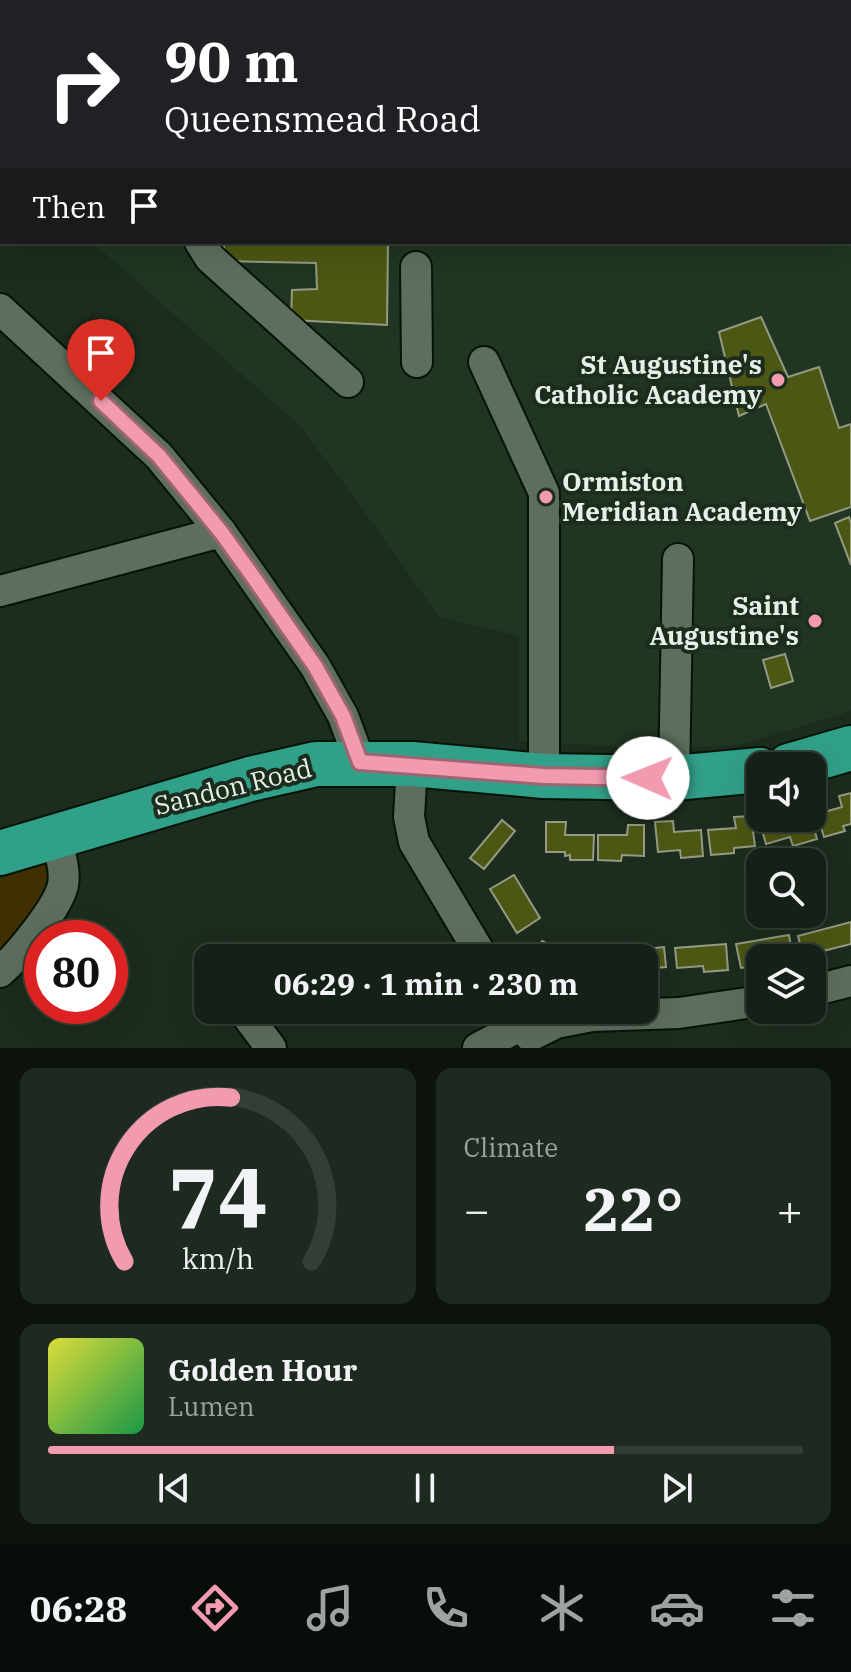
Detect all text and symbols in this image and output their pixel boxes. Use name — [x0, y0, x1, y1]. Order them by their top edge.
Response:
text: 90 m — [164, 25, 299, 97]
icon: right — [32, 32, 136, 136]
text: Queensmead Road — [164, 95, 481, 142]
icon: arrive — [122, 184, 166, 228]
text: Then — [32, 187, 106, 226]
pin — [67, 319, 135, 401]
icon: arrive — [79, 331, 123, 375]
place label: St Augustine's Catholic Academy — [534, 347, 762, 411]
marker: St Augustine's Catholic Academy — [769, 371, 787, 389]
place label: Ormiston Meridian Academy — [562, 464, 802, 528]
marker: Ormiston Meridian Academy — [537, 488, 555, 506]
place label: Saint Augustine's — [649, 588, 799, 652]
marker: Saint Augustine's — [806, 612, 824, 630]
position arrow — [606, 736, 690, 820]
street label: Sandon Road — [150, 750, 315, 822]
map controls — [746, 752, 826, 1024]
button: sound — [746, 752, 826, 832]
button: search — [746, 848, 826, 928]
speed limit sign: 80 — [24, 920, 128, 1024]
button: layers — [746, 944, 826, 1024]
text: 06:29 · 1 min · 230 m — [274, 964, 578, 1003]
text: Climate — [464, 1130, 558, 1164]
text: 74 — [168, 1143, 268, 1251]
text: 22° — [583, 1169, 683, 1248]
text: − — [464, 1181, 490, 1238]
text: + — [777, 1181, 803, 1238]
text: km/h — [182, 1240, 254, 1277]
text: Golden Hour — [168, 1350, 357, 1389]
text: Lumen — [168, 1389, 255, 1423]
icon: previous — [152, 1466, 196, 1510]
icon: pause — [403, 1466, 447, 1510]
icon: next — [655, 1466, 699, 1510]
icon: directions — [187, 1580, 243, 1636]
icon: music — [302, 1580, 358, 1636]
icon: phone — [418, 1580, 474, 1636]
icon: climate — [534, 1580, 590, 1636]
icon: car — [649, 1580, 705, 1636]
icon: filters — [765, 1580, 821, 1636]
text: 06:28 — [30, 1585, 127, 1632]

